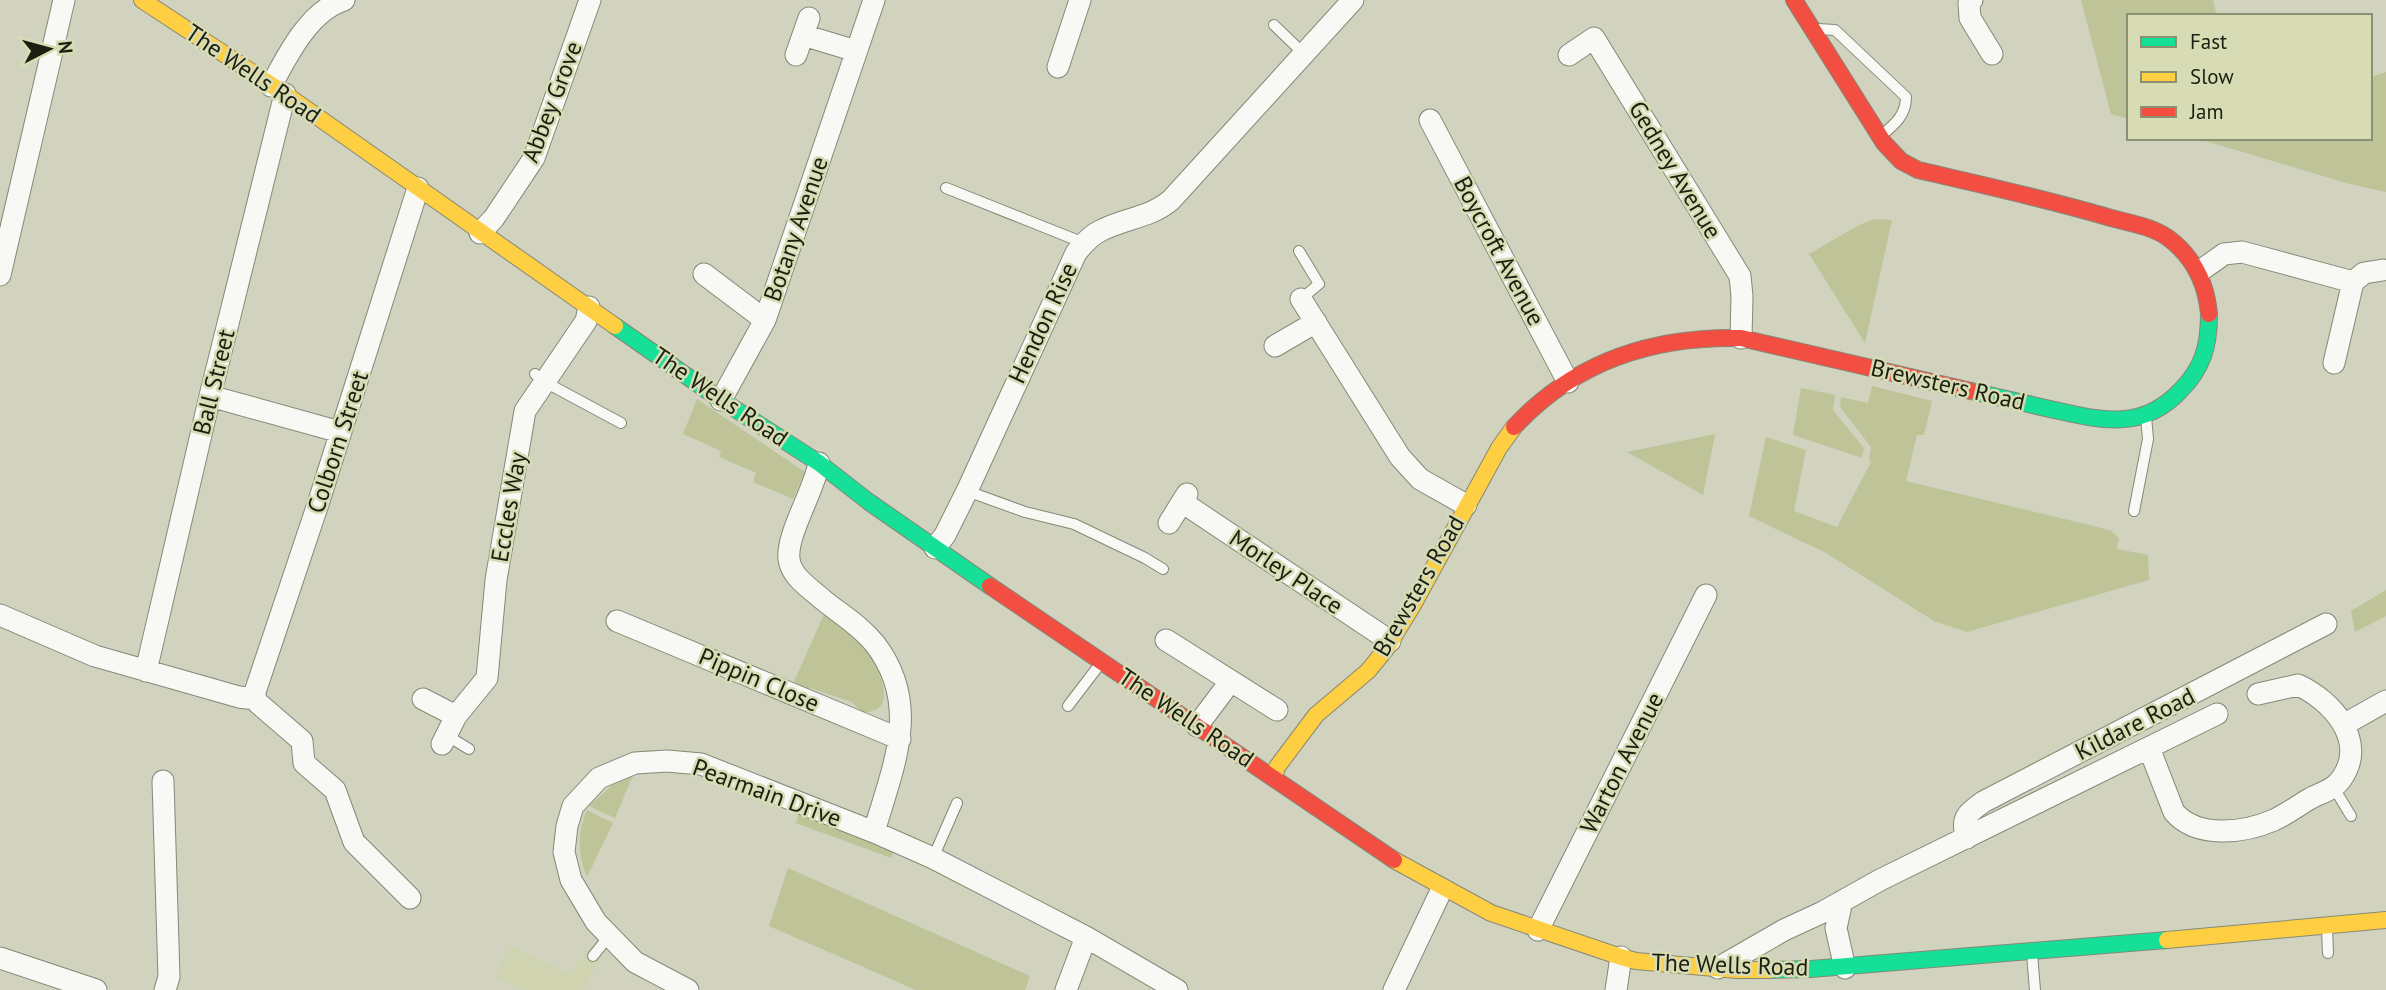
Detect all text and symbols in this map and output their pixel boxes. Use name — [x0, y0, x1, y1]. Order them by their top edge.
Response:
north arrow — [14, 14, 84, 84]
legend — [2127, 14, 2372, 140]
street label: The Wells Road — [180, 17, 327, 130]
text: Fast — [2190, 28, 2227, 55]
street label: Abbey Grove — [514, 37, 589, 167]
text: N — [53, 40, 78, 55]
text: Slow — [2190, 63, 2234, 90]
street label: Gedney Avenue — [1622, 95, 1729, 244]
text: Jam — [2189, 98, 2224, 125]
street label: Botany Avenue — [756, 152, 835, 305]
street label: Boycroft Avenue — [1447, 171, 1552, 331]
street label: Hendon Rise — [1001, 257, 1084, 388]
street label: Ball Street — [185, 326, 242, 438]
street label: The Wells Road — [647, 340, 794, 453]
street label: Brewsters Road — [1868, 352, 2028, 417]
street label: Colborn Street — [300, 367, 375, 517]
street label: Eccles Way — [484, 449, 533, 564]
street label: Brewsters Road — [1366, 510, 1471, 662]
street label: Morley Place — [1224, 522, 1349, 621]
street label: Pippin Close — [694, 640, 824, 719]
street label: The Wells Road — [1113, 661, 1260, 774]
street label: Kildare Road — [2070, 680, 2200, 767]
street label: Warton Avenue — [1573, 687, 1670, 838]
street label: Pearmain Drive — [689, 751, 846, 834]
street label: The Wells Road — [1651, 946, 1809, 983]

